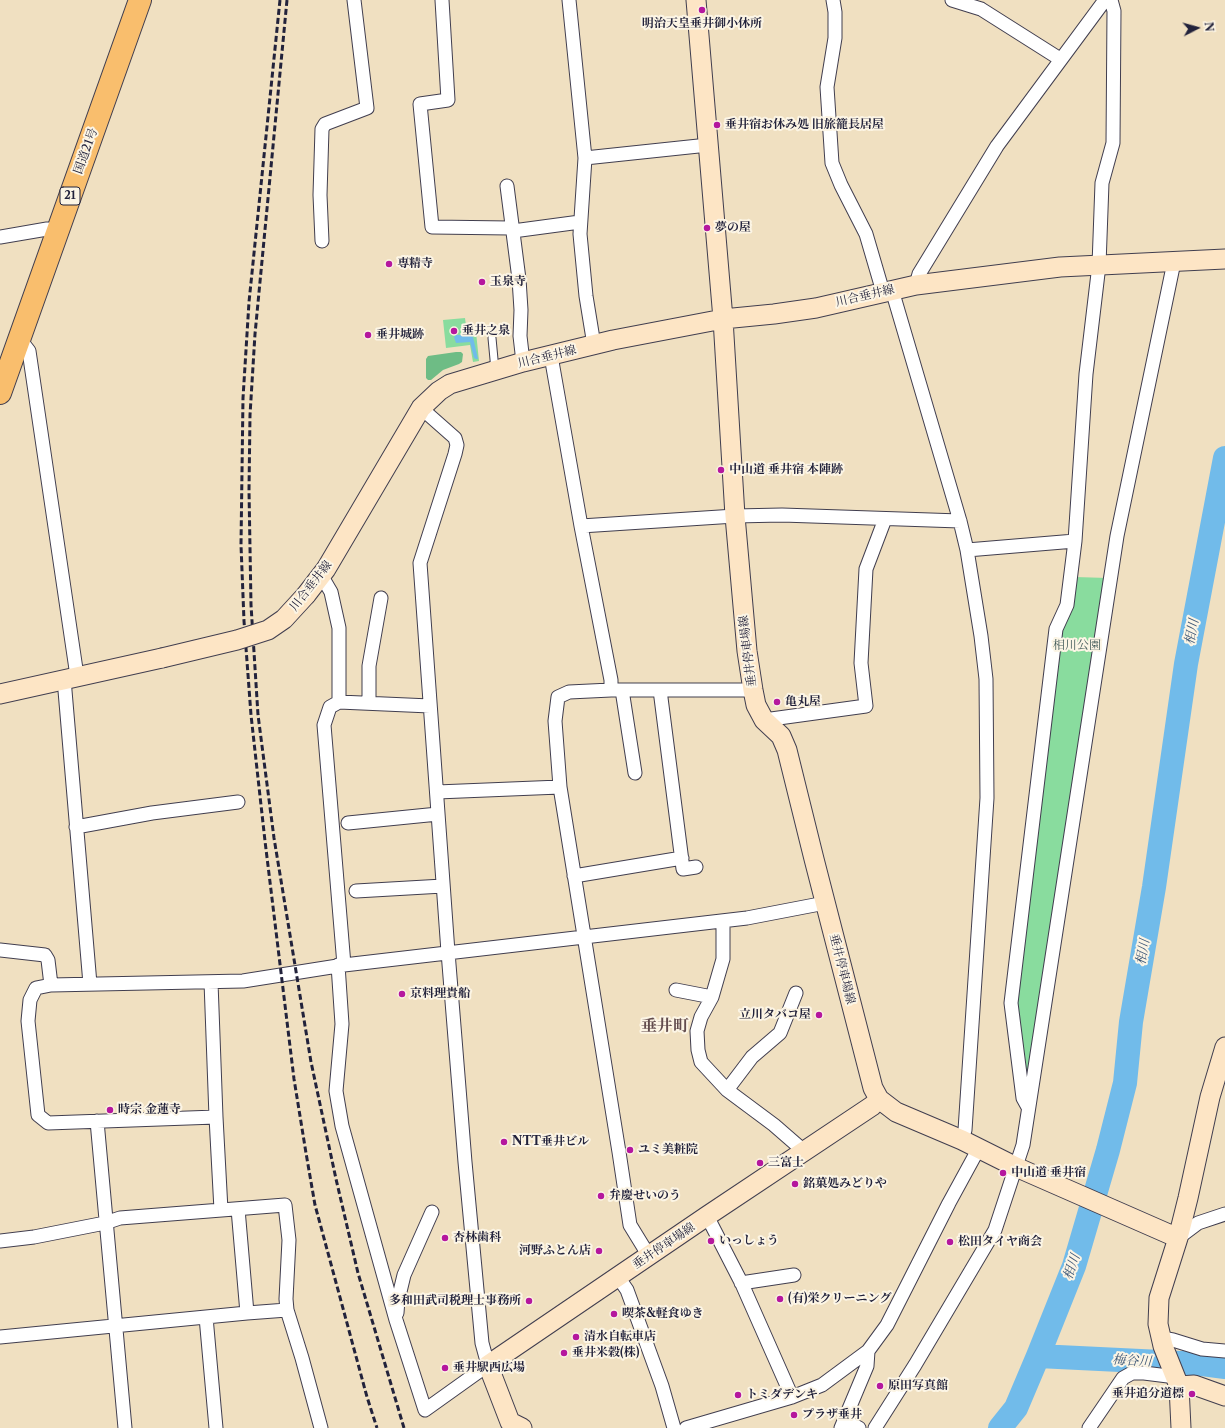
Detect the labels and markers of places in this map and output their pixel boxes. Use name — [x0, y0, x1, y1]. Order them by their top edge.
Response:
marker: 明治天皇垂井御小休所 — [697, 5, 707, 15]
place label: 明治天皇垂井御小休所 — [642, 17, 762, 31]
place label: 垂井宿お休み処 旧旅籠長居屋 — [725, 118, 884, 132]
marker: 垂井宿お休み処 旧旅籠長居屋 — [712, 120, 722, 130]
place label: 夢の屋 — [715, 221, 751, 235]
marker: 夢の屋 — [702, 223, 712, 233]
place label: 専精寺 — [397, 257, 433, 271]
marker: 専精寺 — [384, 259, 394, 269]
place label: 玉泉寺 — [490, 275, 526, 289]
marker: 玉泉寺 — [477, 277, 487, 287]
place label: 垂井之泉 — [462, 324, 510, 338]
marker: 垂井之泉 — [449, 326, 459, 336]
place label: 垂井城跡 — [376, 328, 424, 342]
marker: 垂井城跡 — [363, 330, 373, 340]
place label: 中山道 垂井宿 本陣跡 — [729, 463, 843, 477]
marker: 中山道 垂井宿 本陣跡 — [716, 465, 726, 475]
place label: 亀丸屋 — [785, 695, 821, 709]
marker: 亀丸屋 — [772, 697, 782, 707]
place label: 京料理貴船 — [410, 987, 470, 1001]
marker: 京料理貴船 — [397, 989, 407, 999]
place label: 立川タバコ屋 — [739, 1008, 811, 1022]
marker: 立川タバコ屋 — [814, 1010, 824, 1020]
place label: 時宗 金蓮寺 — [118, 1103, 181, 1117]
marker: 時宗 金蓮寺 — [105, 1105, 115, 1115]
place label: NTT垂井ビル — [512, 1135, 589, 1149]
marker: NTT垂井ビル — [499, 1137, 509, 1147]
place label: ユミ美粧院 — [638, 1143, 698, 1157]
marker: ユミ美粧院 — [625, 1145, 635, 1155]
place label: 三富士 — [768, 1156, 804, 1170]
marker: 三富士 — [755, 1158, 765, 1168]
place label: 中山道 垂井宿 — [1011, 1166, 1086, 1180]
marker: 中山道 垂井宿 — [998, 1168, 1008, 1178]
place label: 銘菓処みどりや — [803, 1177, 887, 1191]
marker: 銘菓処みどりや — [790, 1179, 800, 1189]
place label: 弁慶せいのう — [609, 1189, 681, 1203]
marker: 弁慶せいのう — [596, 1191, 606, 1201]
place label: 杏林歯科 — [453, 1231, 501, 1245]
marker: 杏林歯科 — [440, 1233, 450, 1243]
place label: いっしょう — [719, 1234, 779, 1248]
place label: 松田タイヤ商会 — [958, 1235, 1042, 1249]
marker: いっしょう — [706, 1236, 716, 1246]
marker: 松田タイヤ商会 — [945, 1237, 955, 1247]
place label: 河野ふとん店 — [519, 1244, 591, 1258]
marker: 河野ふとん店 — [594, 1246, 604, 1256]
place label: (有)栄クリーニング — [788, 1292, 891, 1306]
place label: 多和田武司税理士事務所 — [389, 1294, 521, 1308]
marker: (有)栄クリーニング — [775, 1294, 785, 1304]
marker: 多和田武司税理士事務所 — [524, 1296, 534, 1306]
place label: 喫茶&軽食ゆき — [622, 1307, 704, 1321]
marker: 喫茶&軽食ゆき — [609, 1309, 619, 1319]
place label: 清水自転車店 — [584, 1330, 656, 1344]
marker: 清水自転車店 — [571, 1332, 581, 1342]
place label: 垂井米穀(株) — [572, 1346, 639, 1360]
marker: 垂井米穀(株) — [559, 1348, 569, 1358]
place label: 垂井駅西広場 — [453, 1361, 525, 1375]
marker: 垂井駅西広場 — [440, 1363, 450, 1373]
place label: 原田写真館 — [888, 1379, 948, 1393]
marker: 原田写真館 — [875, 1381, 885, 1391]
place label: 垂井追分道標 — [1112, 1387, 1184, 1401]
place label: トミダデンキ — [746, 1388, 818, 1402]
marker: 垂井追分道標 — [1187, 1389, 1197, 1399]
marker: トミダデンキ — [733, 1390, 743, 1400]
place label: プラザ垂井 — [802, 1408, 862, 1422]
marker: プラザ垂井 — [789, 1410, 799, 1420]

